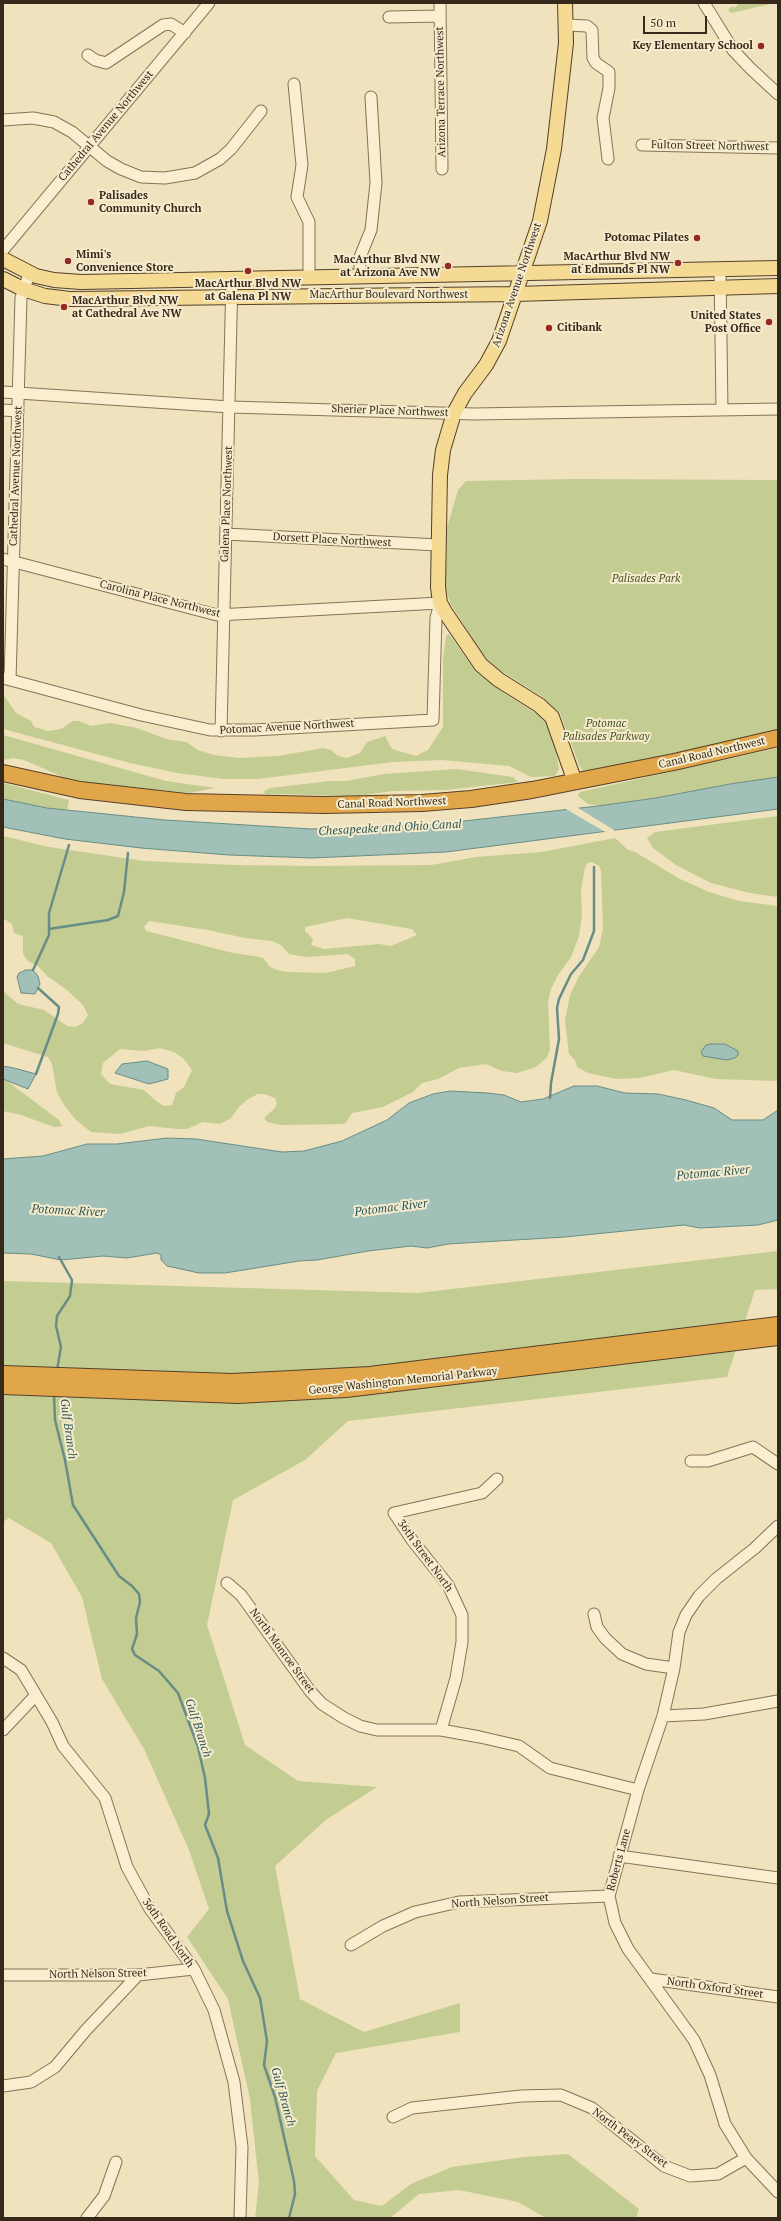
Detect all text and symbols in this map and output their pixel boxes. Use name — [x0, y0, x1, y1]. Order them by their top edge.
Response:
scale bar — [645, 8, 709, 34]
text: 50 m — [650, 15, 676, 30]
street label: Arizona Terrace Northwest — [433, 26, 449, 158]
place label: Key Elementary School — [632, 39, 753, 53]
marker: Key Elementary School — [756, 41, 766, 51]
street label: Cathedral Avenue Northwest — [56, 68, 156, 184]
street label: Fulton Street Northwest — [651, 138, 769, 154]
place label: Palisades Community Church — [99, 189, 202, 215]
marker: Palisades Community Church — [86, 197, 96, 207]
street label: Arizona Avenue Northwest — [489, 221, 545, 349]
place label: Potomac Pilates — [605, 231, 689, 245]
marker: Potomac Pilates — [692, 233, 702, 243]
place label: Mimi's Convenience Store — [76, 248, 174, 274]
place label: MacArthur Blvd NW at Edmunds Pl NW — [564, 250, 670, 276]
place label: MacArthur Blvd NW at Arizona Ave NW — [334, 253, 440, 279]
marker: Mimi's Convenience Store — [63, 256, 73, 266]
marker: MacArthur Blvd NW at Edmunds Pl NW — [673, 258, 683, 268]
marker: MacArthur Blvd NW at Arizona Ave NW — [443, 261, 453, 271]
marker: MacArthur Blvd NW at Galena Pl NW — [243, 266, 253, 276]
place label: MacArthur Blvd NW at Galena Pl NW — [195, 277, 301, 303]
street label: MacArthur Boulevard Northwest — [310, 288, 468, 302]
place label: MacArthur Blvd NW at Cathedral Ave NW — [72, 294, 182, 320]
marker: MacArthur Blvd NW at Cathedral Ave NW — [59, 302, 69, 312]
place label: United States Post Office — [691, 309, 761, 335]
marker: United States Post Office — [764, 317, 774, 327]
place label: Citibank — [557, 321, 602, 335]
marker: Citibank — [544, 323, 554, 333]
street label: Sherier Place Northwest — [331, 402, 449, 420]
street label: Cathedral Avenue Northwest — [7, 406, 25, 546]
street label: Galena Place Northwest — [218, 446, 236, 562]
street label: Dorsett Place Northwest — [272, 530, 392, 550]
park label: Palisades Park — [612, 572, 680, 586]
street label: Carolina Place Northwest — [98, 578, 222, 620]
street label: Potomac Avenue Northwest — [219, 717, 355, 737]
park label: Potomac Palisades Parkway — [562, 717, 650, 743]
street label: Canal Road Northwest — [657, 734, 767, 772]
street label: Canal Road Northwest — [337, 795, 447, 811]
water label: Chesapeake and Ohio Canal — [318, 817, 462, 839]
water label: Potomac River — [676, 1163, 750, 1183]
water label: Potomac River — [354, 1196, 428, 1220]
water label: Potomac River — [31, 1202, 105, 1220]
street label: George Washington Memorial Parkway — [308, 1365, 498, 1397]
water label: Gulf Branch — [57, 1398, 79, 1460]
street label: 36th Street North — [394, 1517, 456, 1595]
street label: North Monroe Street — [247, 1606, 317, 1696]
water label: Gulf Branch — [182, 1697, 214, 1759]
street label: Roberts Lane — [604, 1827, 634, 1893]
street label: North Nelson Street — [451, 1891, 549, 1911]
street label: 36th Road North — [139, 1896, 197, 1970]
street label: North Nelson Street — [49, 1967, 147, 1981]
street label: North Oxford Street — [666, 1975, 764, 2001]
water label: Gulf Branch — [268, 2066, 298, 2128]
street label: North Peary Street — [590, 2105, 670, 2171]

